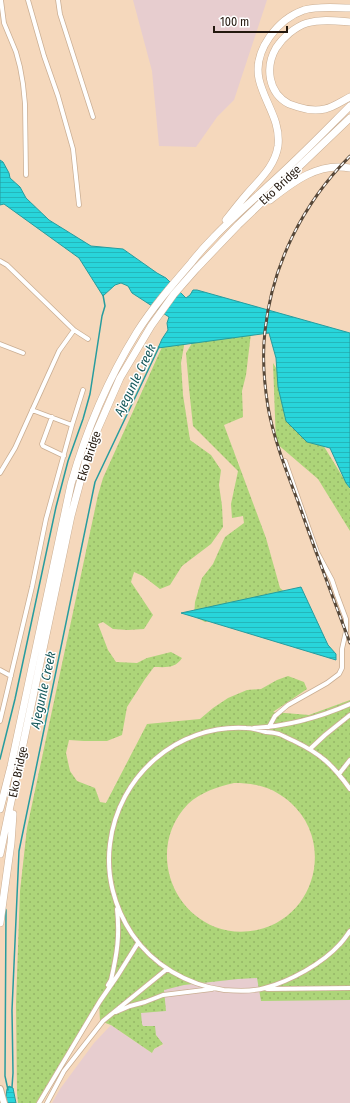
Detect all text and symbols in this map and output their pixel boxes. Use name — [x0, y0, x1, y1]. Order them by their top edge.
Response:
scale bar — [214, 8, 287, 34]
text: 100 m — [220, 15, 249, 29]
street label: Eko Bridge — [256, 162, 304, 208]
water label: Ajegunle Creek — [111, 341, 159, 419]
street label: Eko Bridge — [74, 429, 104, 483]
water label: Ajegunle Creek — [27, 650, 59, 731]
street label: Eko Bridge — [6, 745, 30, 799]

